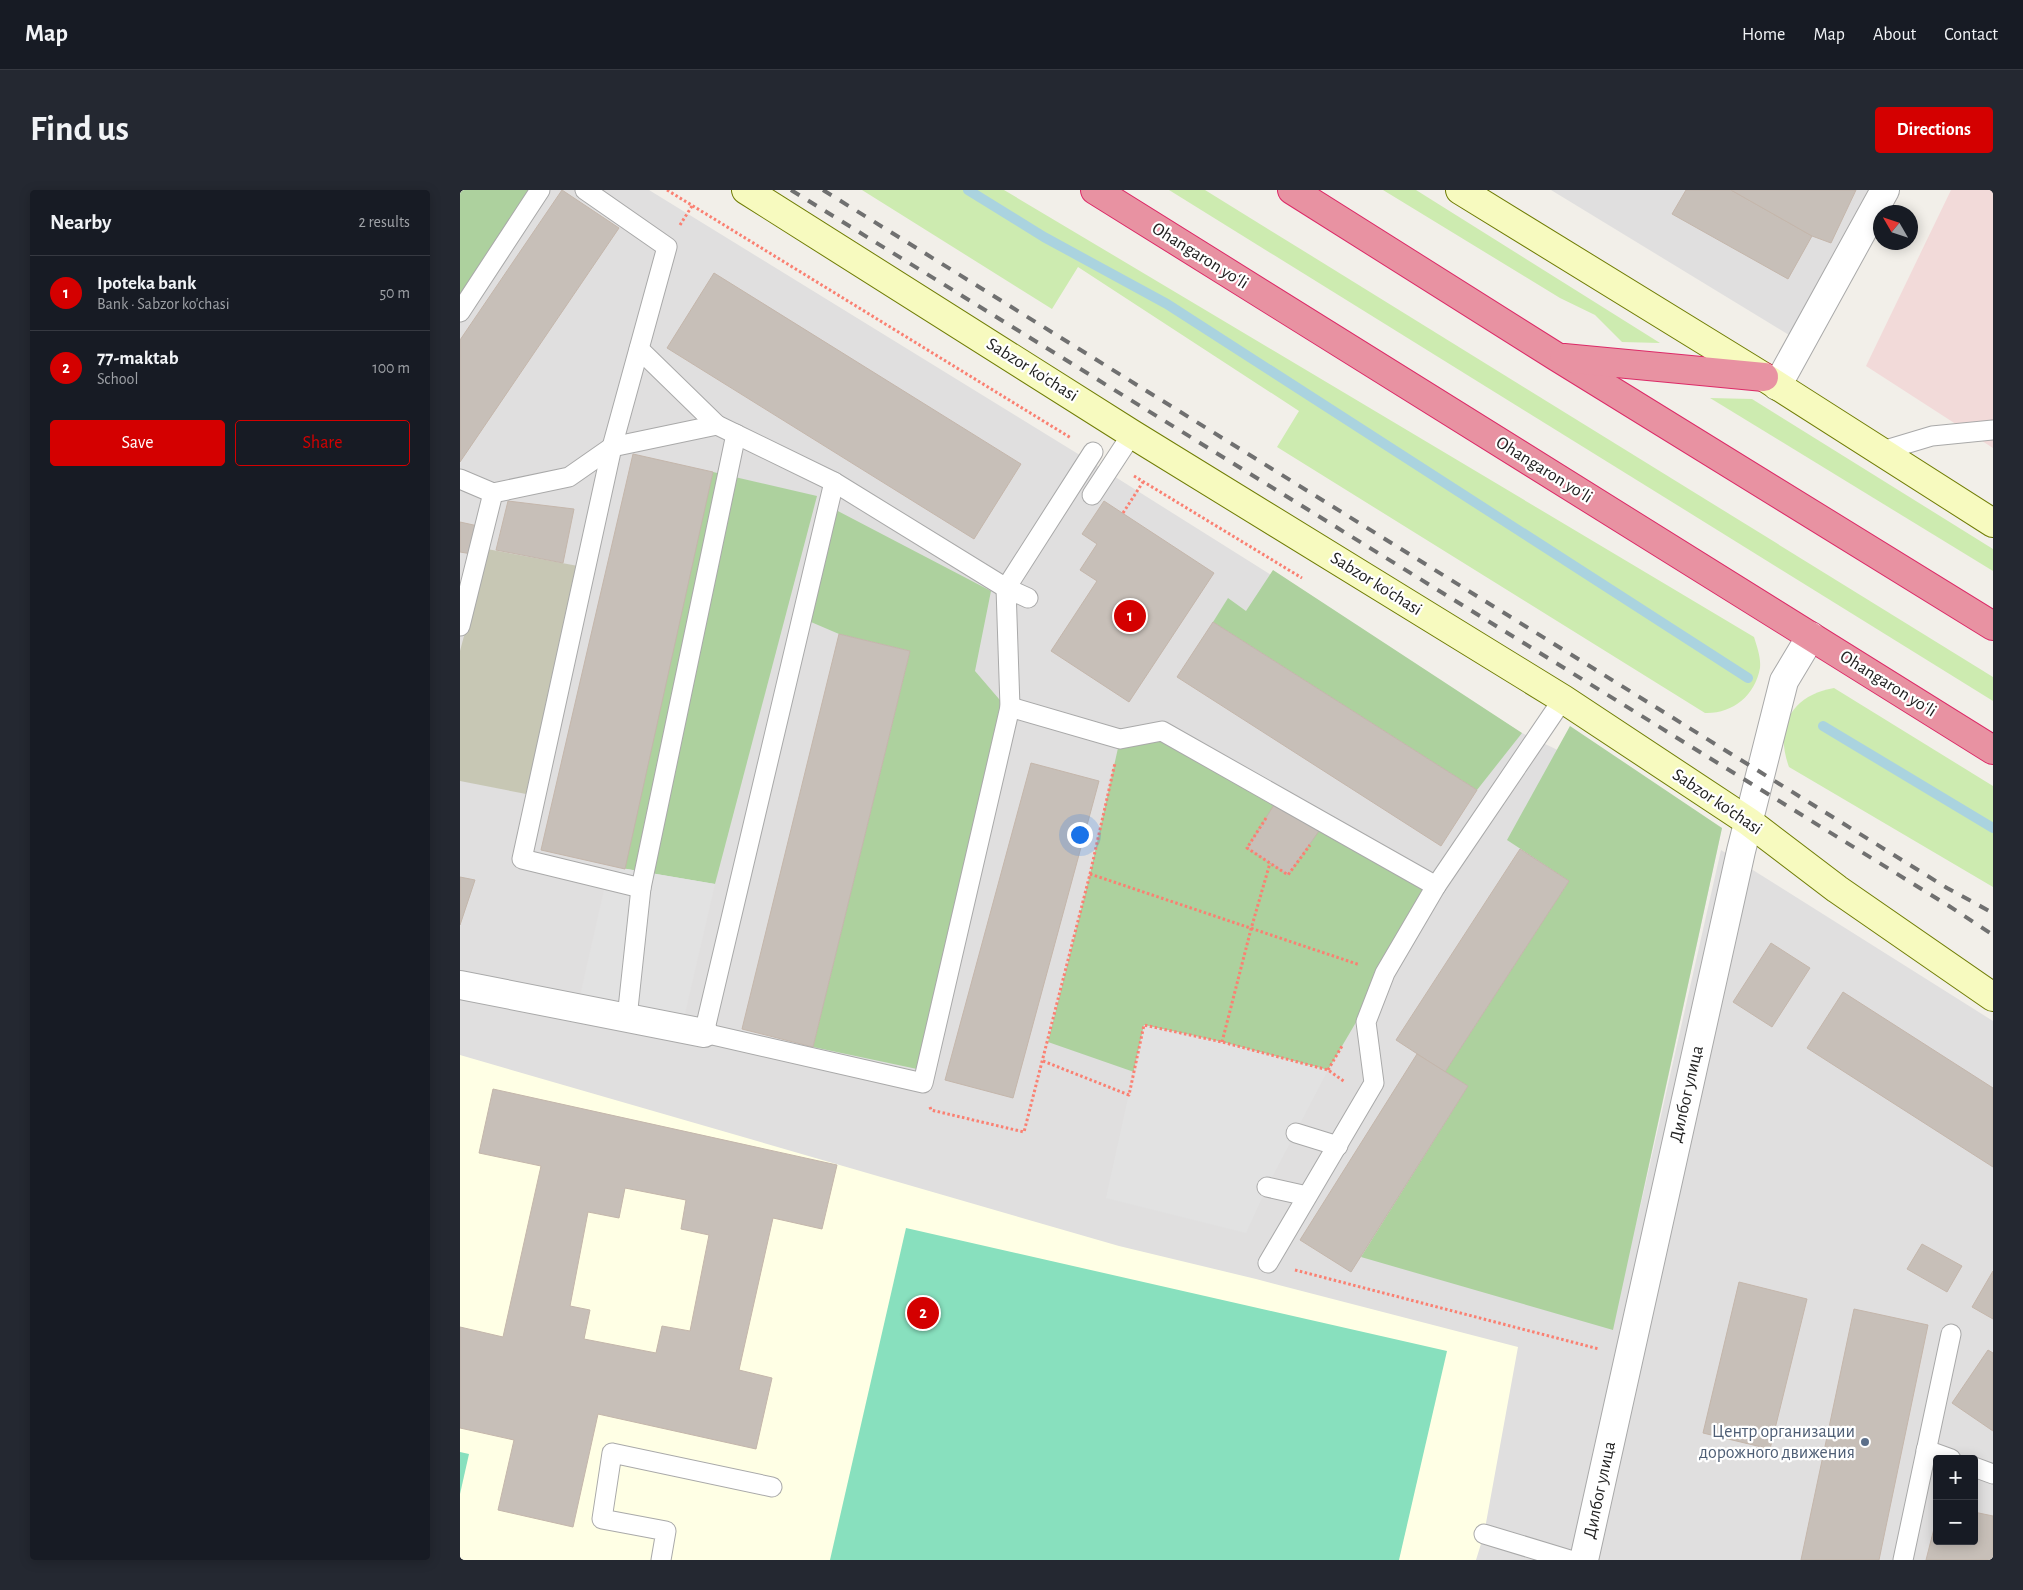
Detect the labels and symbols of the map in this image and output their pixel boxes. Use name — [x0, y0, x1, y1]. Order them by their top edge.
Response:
north arrow — [1873, 205, 1918, 250]
street label: Ohangaron yoʻli — [1149, 219, 1251, 293]
street label: Sabzor ko'chasi — [983, 335, 1081, 405]
street label: Ohangaron yoʻli — [1493, 433, 1595, 507]
street label: Sabzor ko'chasi — [1327, 549, 1425, 619]
pin: 1 — [1114, 597, 1146, 635]
street label: Ohangaron yoʻli — [1837, 647, 1939, 721]
street label: Sabzor ko'chasi — [1669, 766, 1765, 838]
your location — [1067, 822, 1093, 848]
street label: Дилбог улица — [1666, 1044, 1707, 1144]
pin: 2 — [907, 1294, 939, 1332]
place label: Центр организации дорожного движения — [1699, 1423, 1855, 1462]
marker: Центр организации дорожного движения — [1859, 1436, 1871, 1448]
street label: Дилбог улица — [1580, 1439, 1619, 1540]

